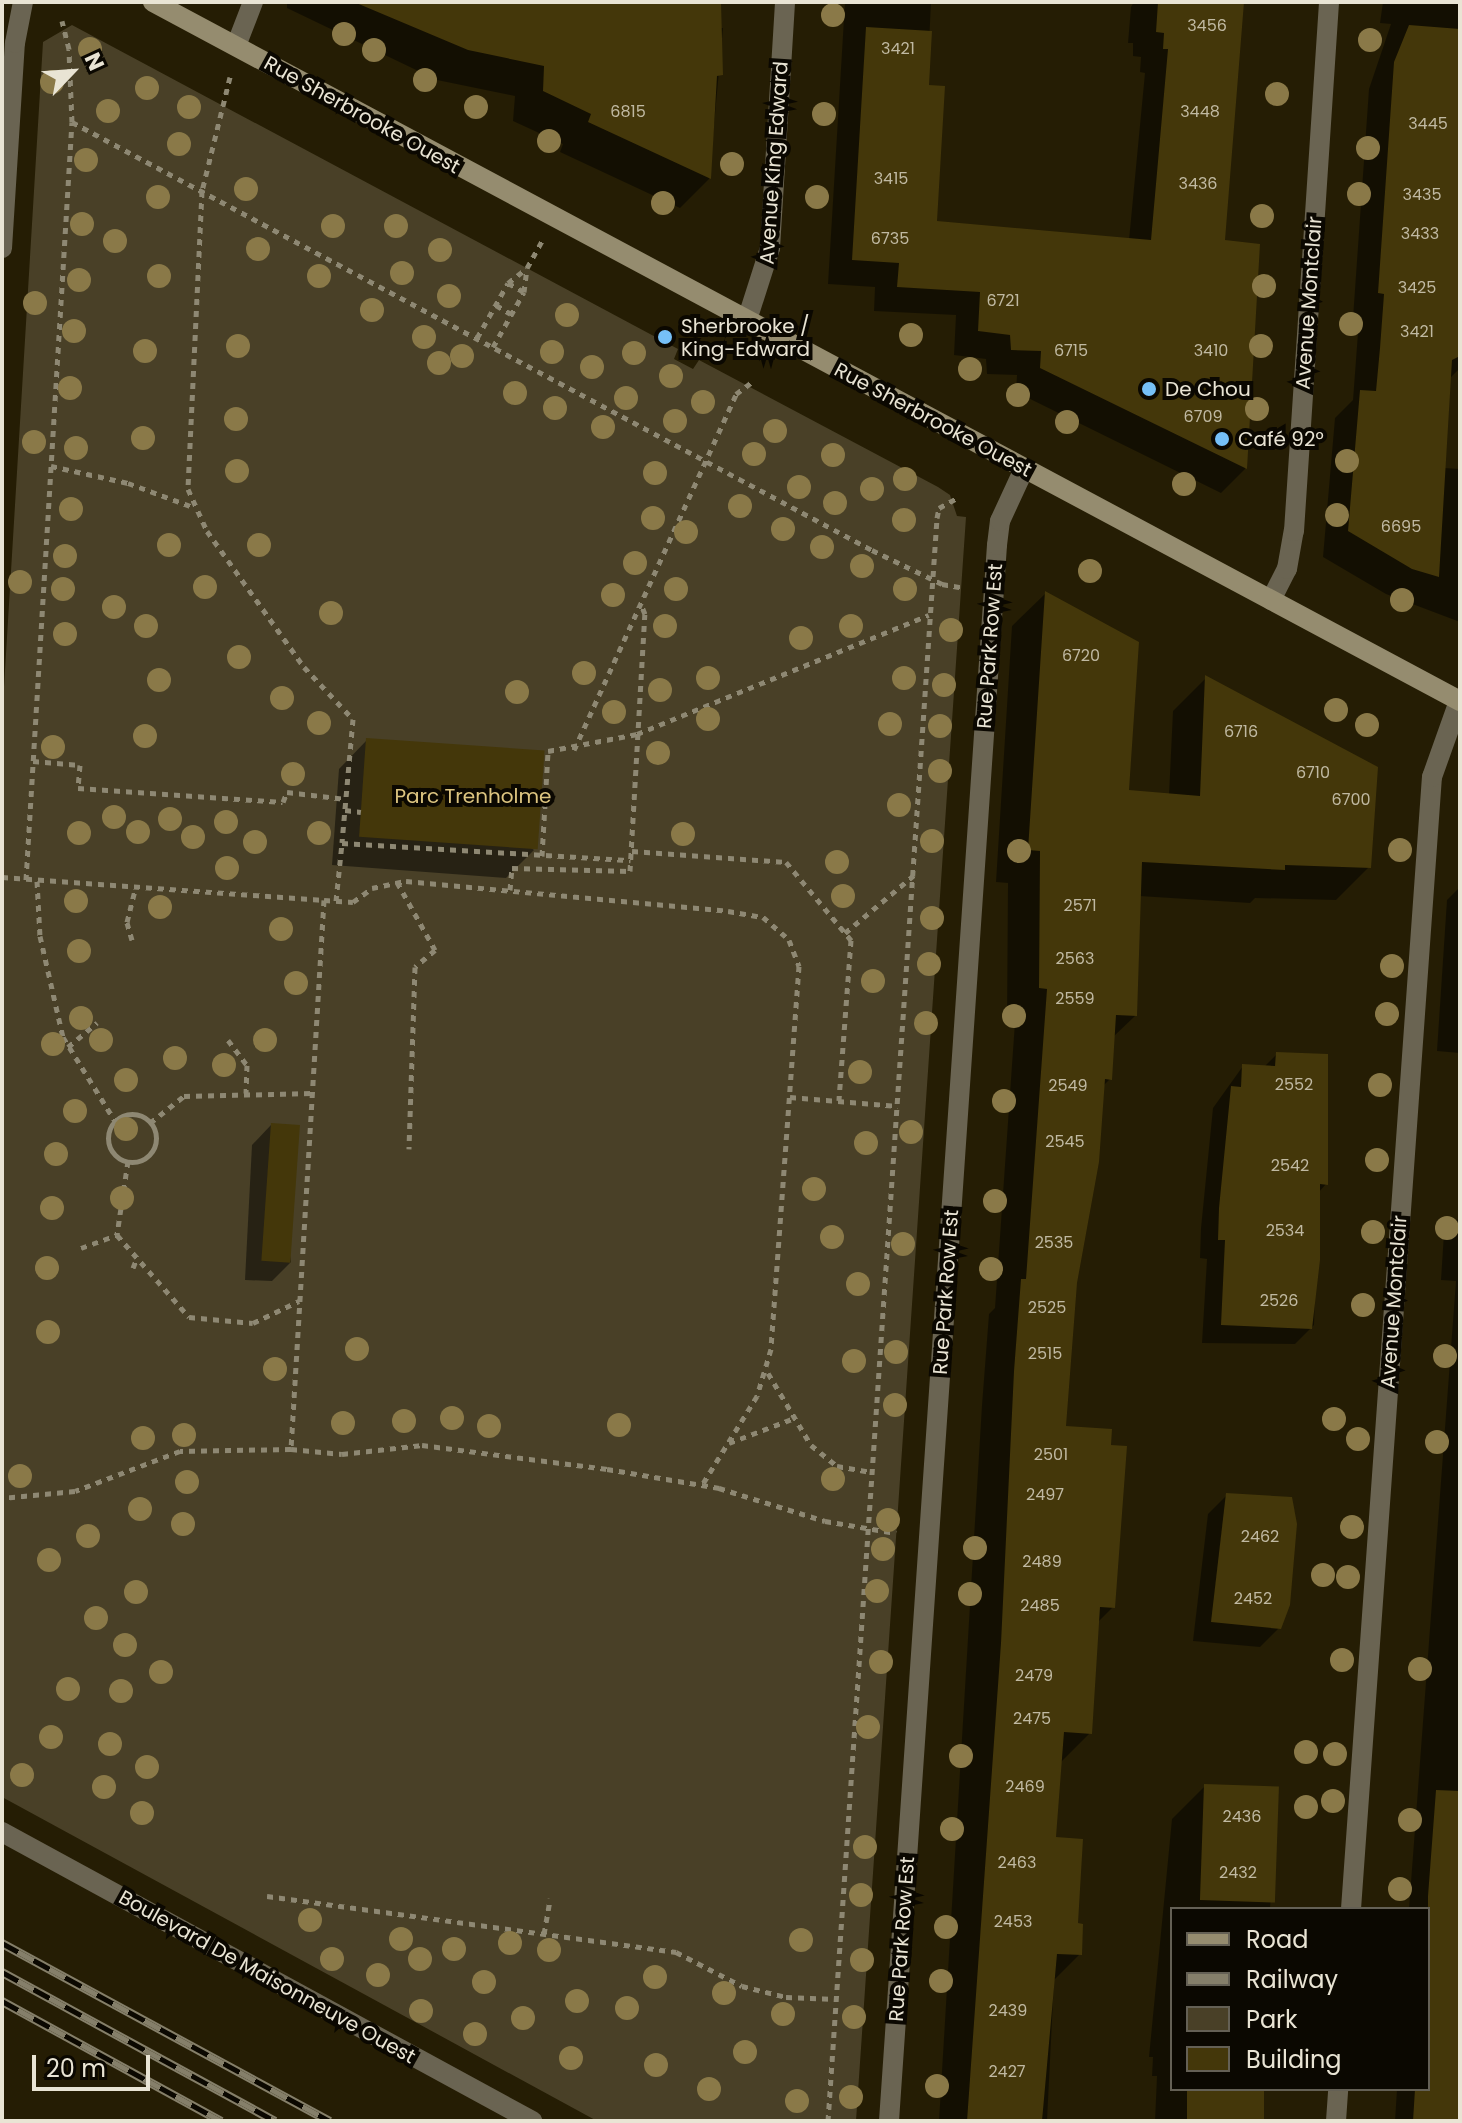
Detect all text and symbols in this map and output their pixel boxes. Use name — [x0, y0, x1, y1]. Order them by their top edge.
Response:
house number: 3456 — [1187, 16, 1227, 36]
north arrow — [32, 32, 112, 112]
house number: 3421 — [881, 39, 915, 59]
text: N — [77, 48, 112, 76]
street label: Rue Sherbrooke Ouest — [260, 51, 464, 179]
street label: Avenue King Edward — [755, 61, 793, 265]
house number: 6815 — [610, 102, 646, 122]
house number: 3448 — [1180, 102, 1220, 122]
house number: 3445 — [1408, 114, 1448, 134]
house number: 3415 — [874, 169, 908, 189]
house number: 3436 — [1178, 174, 1218, 194]
house number: 3435 — [1403, 185, 1441, 205]
street label: Avenue Montclair — [1291, 216, 1327, 390]
house number: 3433 — [1401, 224, 1439, 244]
house number: 6735 — [871, 229, 909, 249]
house number: 3425 — [1398, 278, 1436, 298]
house number: 6721 — [986, 291, 1020, 311]
place label: Sherbrooke / King-Edward — [681, 314, 810, 361]
house number: 3421 — [1400, 322, 1434, 342]
marker: Sherbrooke / King-Edward — [656, 328, 674, 346]
house number: 6715 — [1054, 341, 1088, 361]
house number: 3410 — [1194, 341, 1228, 361]
street label: Rue Sherbrooke Ouest — [830, 358, 1036, 482]
place label: De Chou — [1165, 377, 1251, 401]
marker: De Chou — [1140, 380, 1158, 398]
house number: 6709 — [1183, 407, 1223, 427]
place label: Café 92° — [1238, 427, 1324, 451]
marker: Café 92° — [1213, 430, 1231, 448]
house number: 6695 — [1381, 517, 1421, 537]
street label: Rue Park Row Est — [972, 563, 1008, 729]
house number: 6720 — [1062, 646, 1100, 666]
house number: 6716 — [1224, 722, 1258, 742]
house number: 6710 — [1296, 763, 1330, 783]
park label: Parc Trenholme — [394, 784, 552, 808]
house number: 6700 — [1332, 790, 1370, 810]
house number: 2571 — [1063, 896, 1097, 916]
house number: 2563 — [1056, 949, 1094, 969]
house number: 2559 — [1055, 989, 1095, 1009]
house number: 2552 — [1275, 1075, 1313, 1095]
house number: 2549 — [1048, 1076, 1088, 1096]
house number: 2545 — [1045, 1132, 1085, 1152]
house number: 2542 — [1271, 1156, 1309, 1176]
street label: Rue Park Row Est — [928, 1209, 964, 1375]
street label: Avenue Montclair — [1376, 1215, 1412, 1389]
house number: 2534 — [1266, 1221, 1304, 1241]
house number: 2535 — [1035, 1233, 1073, 1253]
house number: 2526 — [1260, 1291, 1298, 1311]
house number: 2525 — [1028, 1298, 1066, 1318]
house number: 2515 — [1028, 1344, 1062, 1364]
house number: 2501 — [1034, 1445, 1068, 1465]
house number: 2497 — [1026, 1485, 1064, 1505]
house number: 2462 — [1241, 1527, 1279, 1547]
house number: 2489 — [1022, 1552, 1062, 1572]
house number: 2452 — [1234, 1589, 1272, 1609]
house number: 2485 — [1020, 1596, 1060, 1616]
house number: 2479 — [1015, 1666, 1053, 1686]
house number: 2475 — [1013, 1709, 1051, 1729]
house number: 2469 — [1005, 1777, 1045, 1797]
house number: 2436 — [1223, 1807, 1261, 1827]
house number: 2463 — [998, 1853, 1036, 1873]
street label: Rue Park Row Est — [884, 1856, 920, 2022]
house number: 2432 — [1219, 1863, 1257, 1883]
street label: Boulevard De Maisonneuve Ouest — [114, 1885, 420, 2069]
legend — [1170, 1907, 1430, 2091]
house number: 2453 — [994, 1912, 1032, 1932]
text: Road — [1246, 1923, 1308, 1956]
text: Railway — [1246, 1963, 1338, 1996]
house number: 2439 — [989, 2001, 1027, 2021]
text: Park — [1246, 2003, 1297, 2036]
scale bar — [36, 2039, 154, 2089]
text: Building — [1246, 2043, 1342, 2076]
text: 20 m — [46, 2052, 106, 2085]
house number: 2427 — [988, 2062, 1026, 2082]

